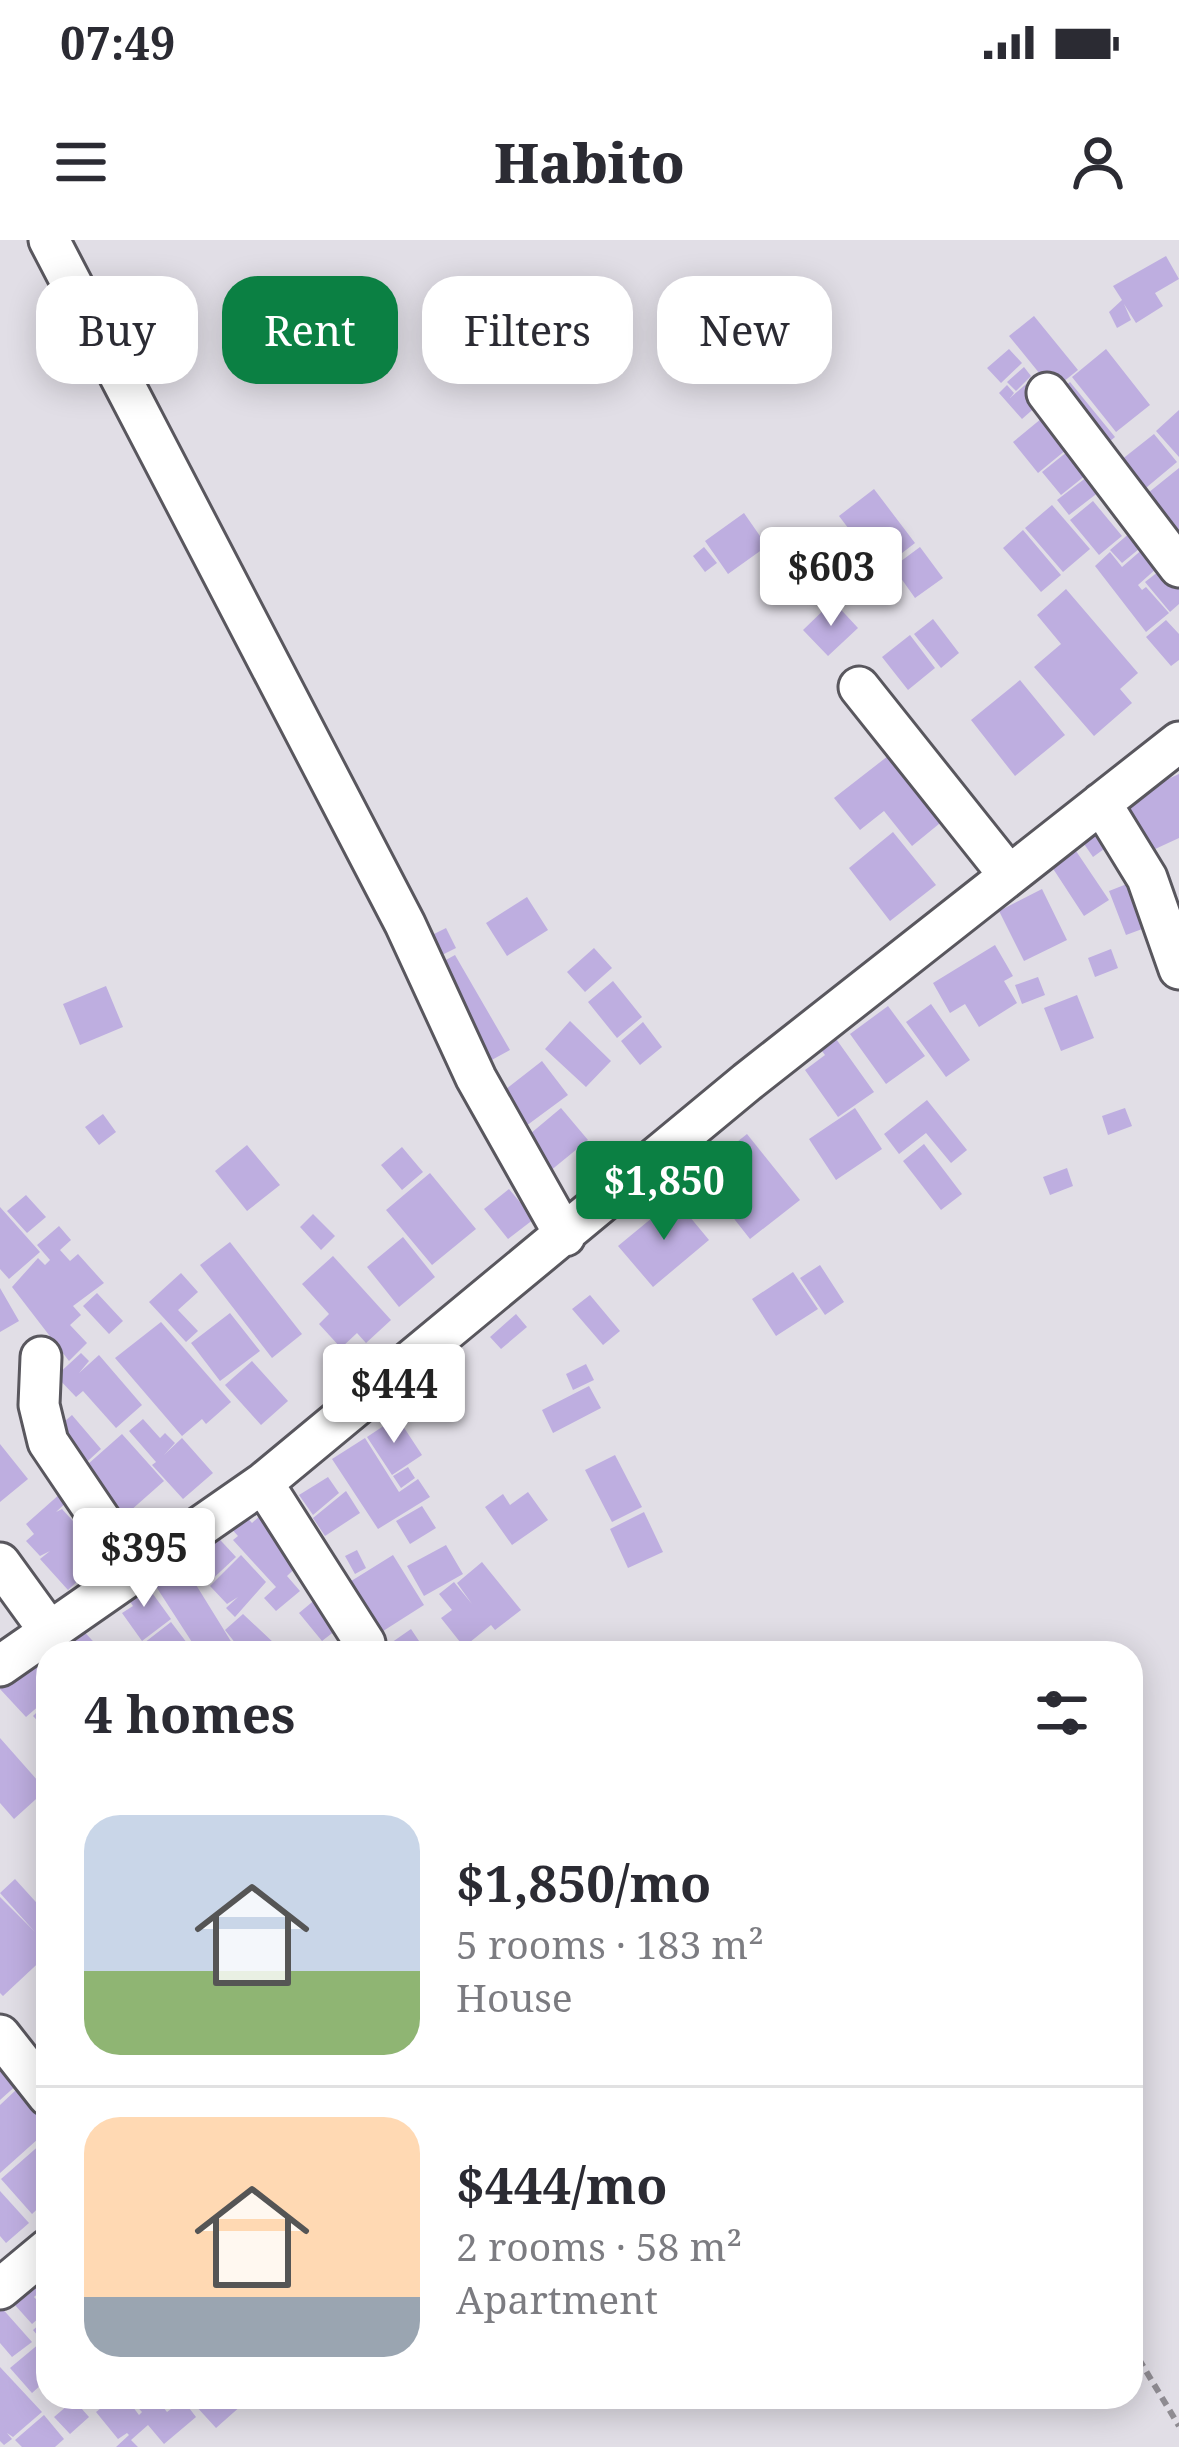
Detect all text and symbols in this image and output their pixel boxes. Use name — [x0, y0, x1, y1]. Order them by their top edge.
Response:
text: 07:49 — [60, 12, 175, 73]
text: Habito — [494, 125, 685, 199]
icon: menu — [48, 129, 114, 195]
icon: person — [1065, 129, 1131, 195]
chip: Buy — [36, 276, 198, 384]
chip: Rent — [222, 276, 398, 384]
chip: Filters — [422, 276, 633, 384]
chip: New — [657, 276, 832, 384]
pin: $603 — [760, 527, 902, 629]
text: $603 — [787, 539, 875, 592]
pin: $1,850 — [566, 1141, 762, 1243]
text: $1,850 — [603, 1153, 725, 1206]
pin: $444 — [323, 1344, 465, 1446]
text: $444 — [350, 1356, 438, 1409]
pin: $395 — [73, 1508, 215, 1610]
text: $395 — [100, 1520, 188, 1573]
text: 4 homes — [84, 1678, 295, 1748]
icon: filters — [1029, 1680, 1095, 1746]
text: $1,850/mo — [456, 1847, 711, 1917]
icon: home — [180, 1863, 324, 2007]
text: 5 rooms · 183 m² — [456, 1917, 764, 1970]
text: House — [456, 1970, 573, 2023]
text: $444/mo — [456, 2149, 668, 2219]
icon: home — [180, 2165, 324, 2309]
text: 2 rooms · 58 m² — [456, 2219, 742, 2272]
text: Apartment — [456, 2272, 658, 2325]

